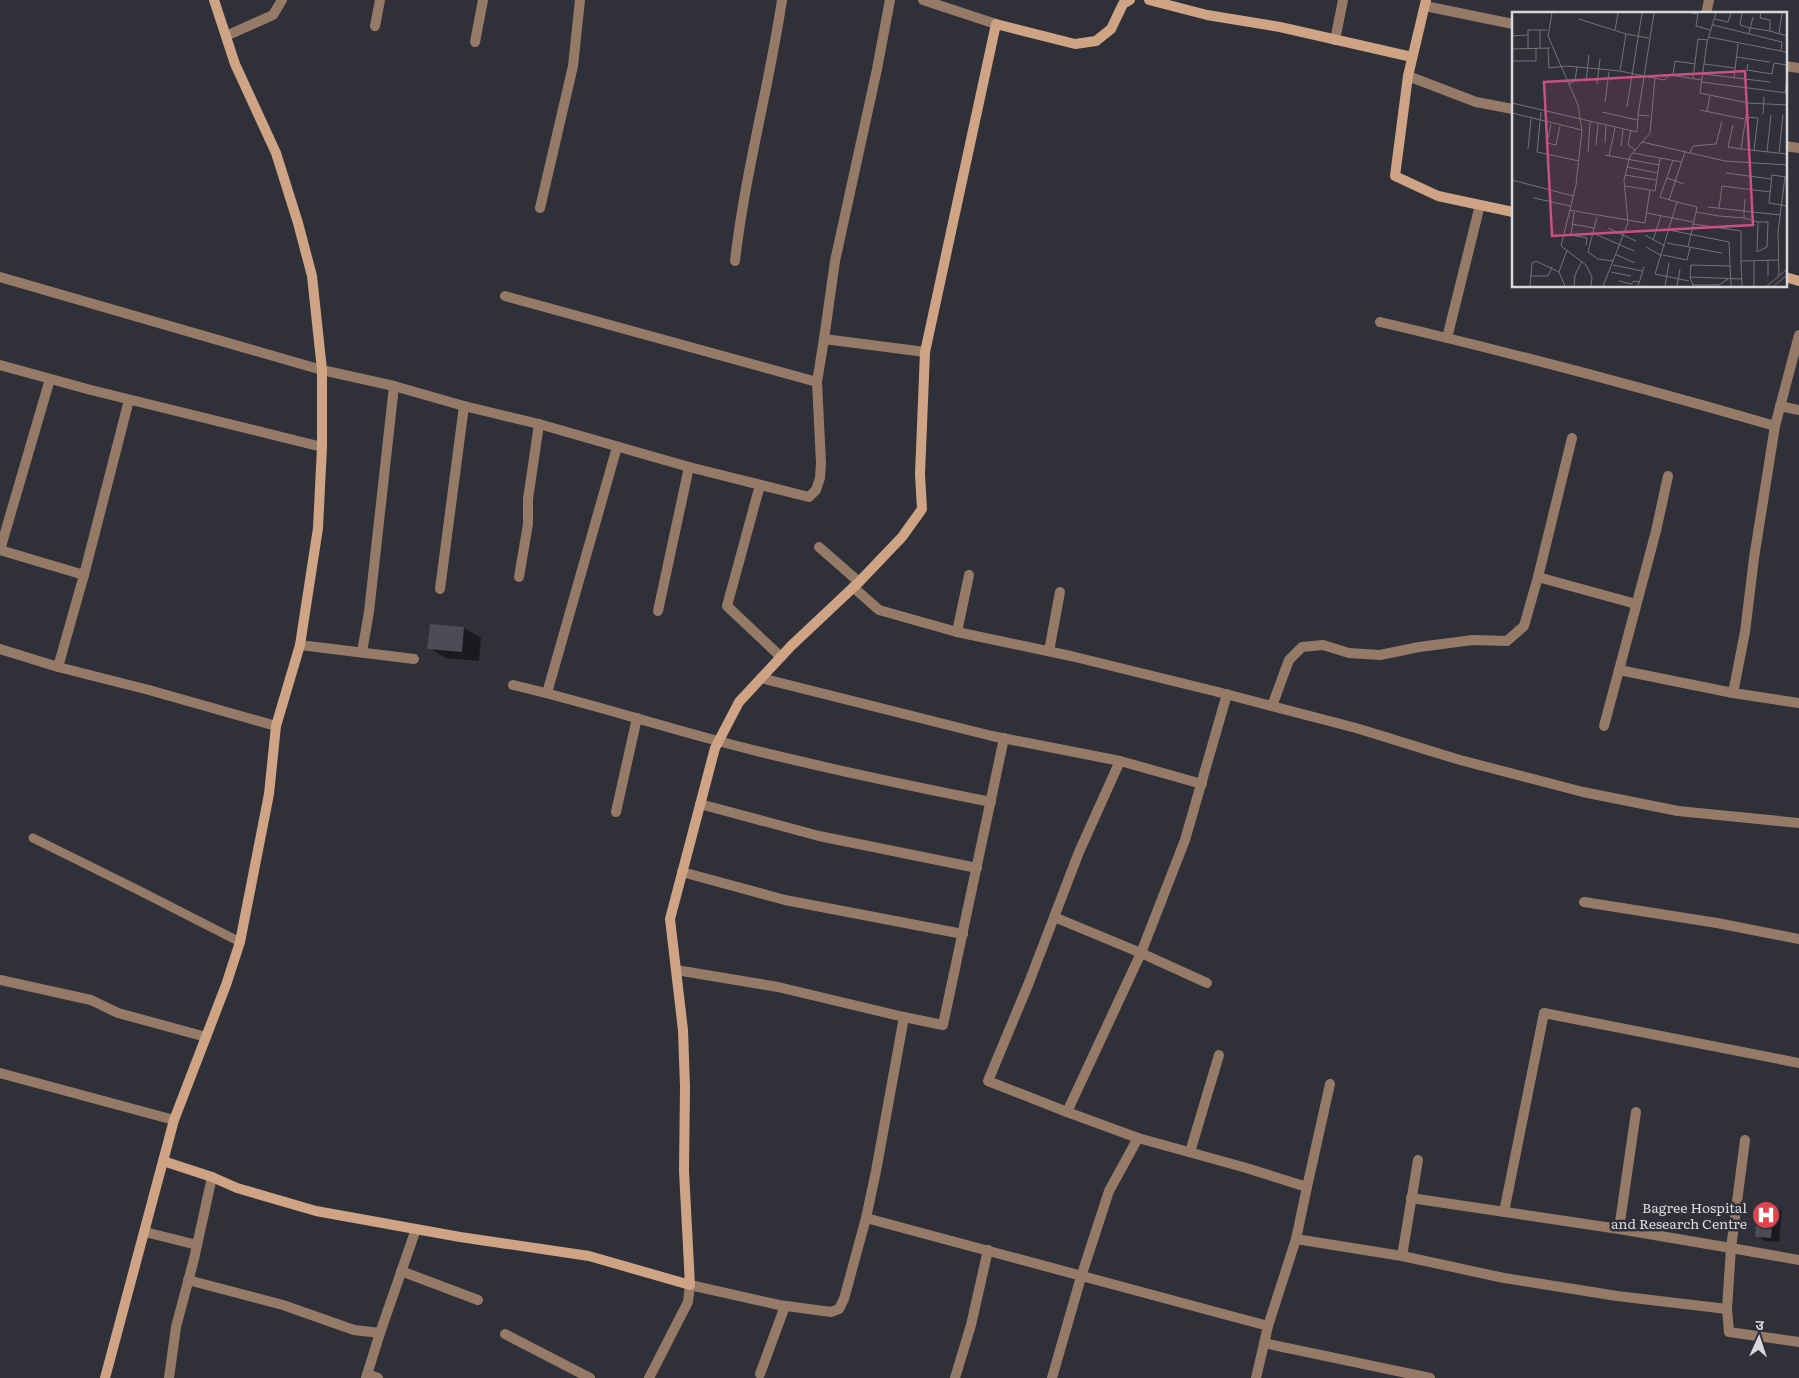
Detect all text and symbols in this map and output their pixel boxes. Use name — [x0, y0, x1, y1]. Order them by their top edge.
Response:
inset map — [1512, 12, 1786, 288]
place label: Bagree Hospital and Research Centre — [1611, 1197, 1747, 1233]
hospital icon: Bagree Hospital and Research Centre — [1751, 1200, 1781, 1230]
north arrow — [1734, 1313, 1784, 1363]
text: उ — [1755, 1314, 1765, 1334]

